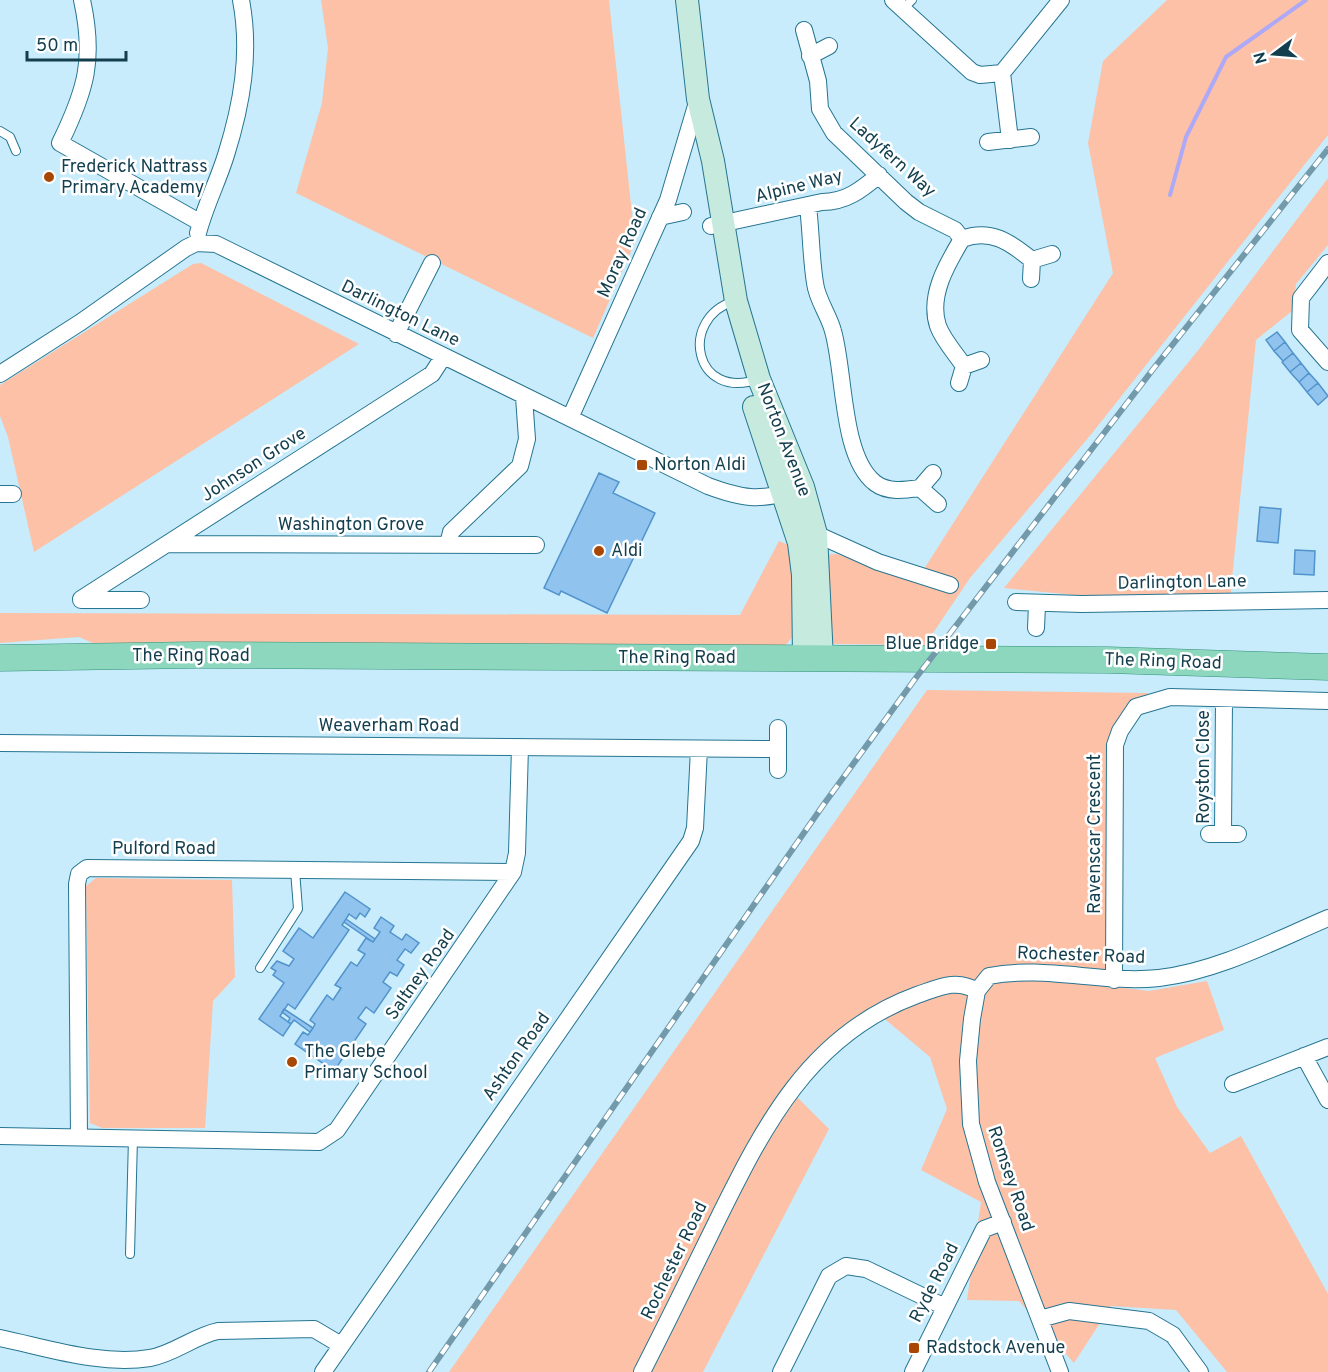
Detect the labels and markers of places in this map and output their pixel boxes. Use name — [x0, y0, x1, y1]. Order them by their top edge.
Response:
place label: Frederick Nattrass Primary Academy — [61, 156, 208, 200]
marker: Frederick Nattrass Primary Academy — [42, 170, 56, 184]
place label: Norton Aldi — [654, 454, 746, 477]
marker: Norton Aldi — [635, 458, 649, 472]
place label: Aldi — [611, 540, 643, 563]
marker: Aldi — [592, 544, 606, 558]
place label: Blue Bridge — [885, 633, 979, 656]
marker: Blue Bridge — [984, 637, 998, 651]
place label: The Glebe Primary School — [304, 1041, 428, 1085]
marker: The Glebe Primary School — [285, 1055, 299, 1069]
place label: Radstock Avenue — [926, 1337, 1065, 1360]
marker: Radstock Avenue — [907, 1341, 921, 1355]

